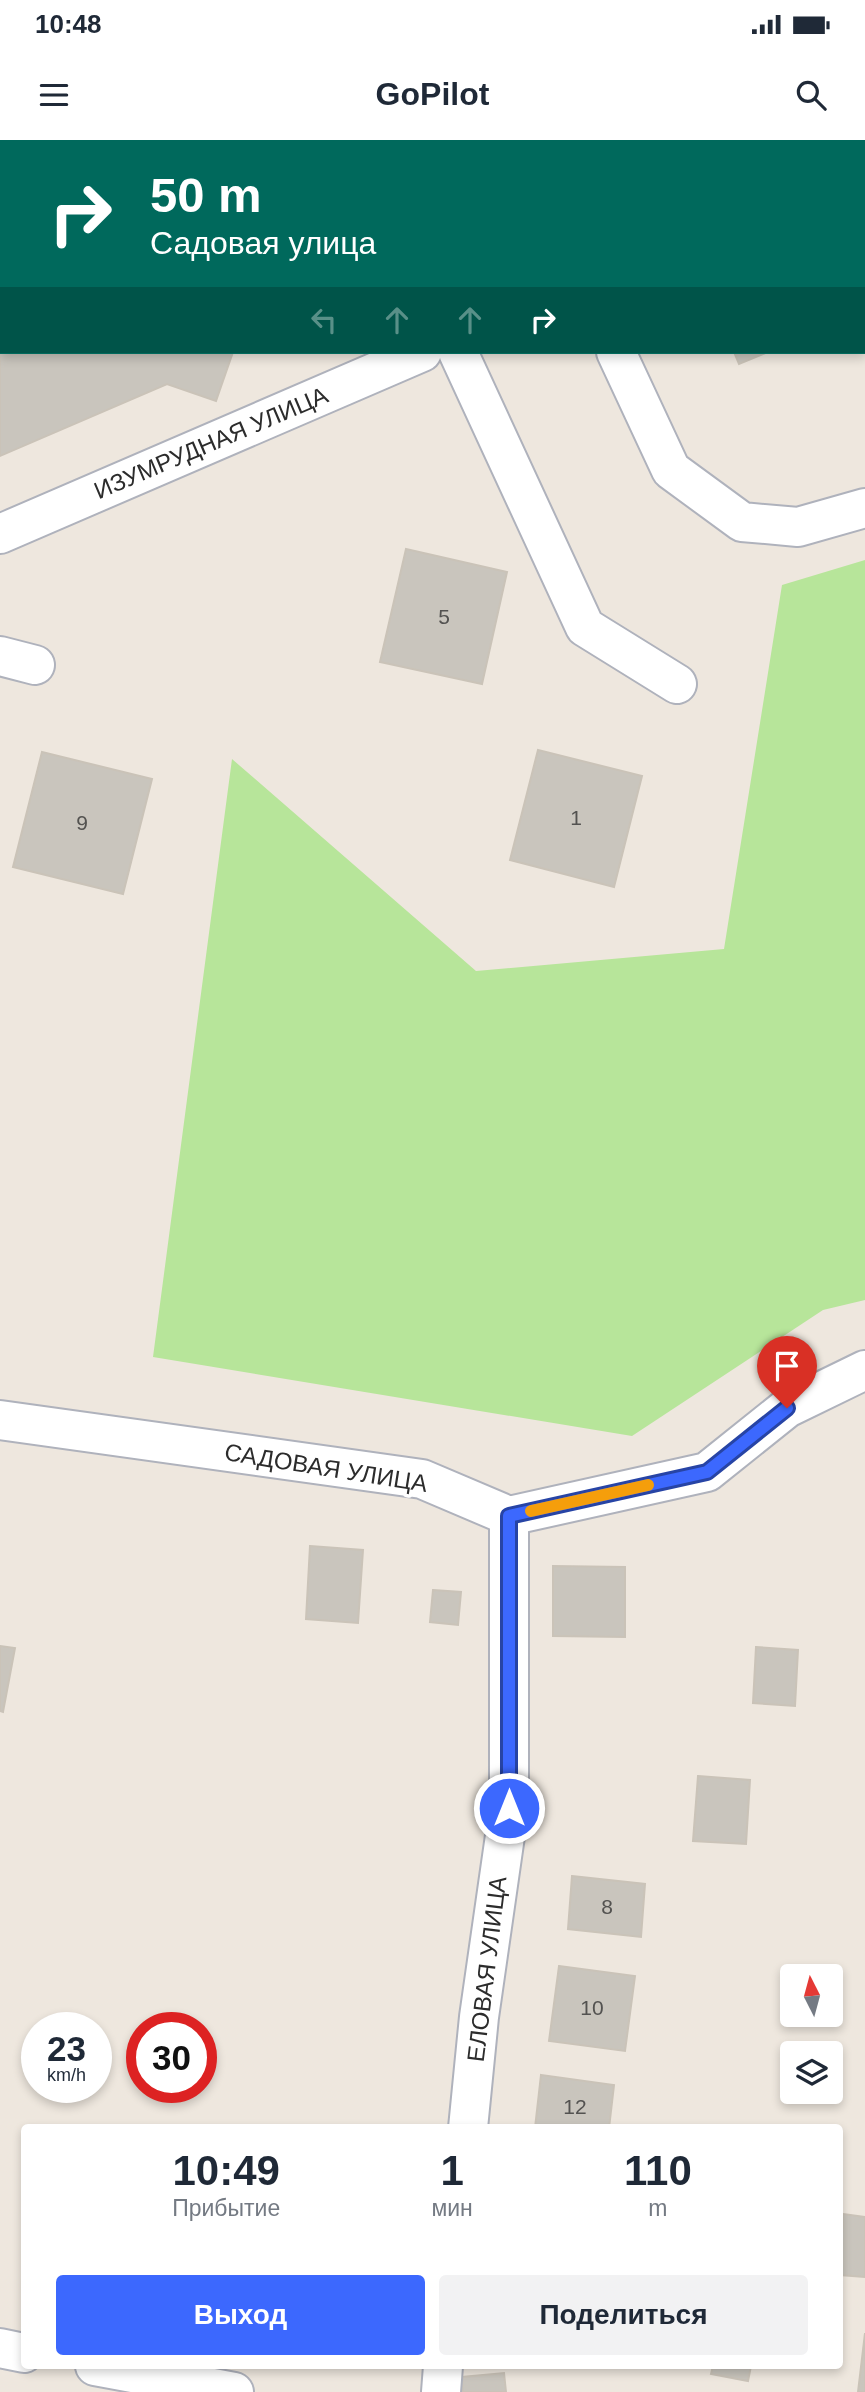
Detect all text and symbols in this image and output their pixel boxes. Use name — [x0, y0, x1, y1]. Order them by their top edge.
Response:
text: 10:48 — [35, 9, 102, 39]
icon: menu — [35, 76, 73, 114]
text: GoPilot — [376, 76, 489, 112]
icon: search — [792, 76, 830, 114]
icon: right — [35, 168, 126, 259]
text: 50 m — [150, 168, 262, 222]
text: Садовая улица — [150, 225, 376, 261]
icon: left — [305, 301, 343, 339]
icon: ahead — [378, 301, 416, 339]
icon: ahead — [451, 301, 489, 339]
icon: right — [524, 301, 562, 339]
street label: ИЗУМРУДНАЯ УЛИЦА — [90, 381, 332, 504]
house number: 5 — [438, 605, 450, 628]
house number: 1 — [570, 806, 582, 829]
house number: 9 — [76, 811, 88, 834]
pin — [757, 1336, 817, 1408]
icon: arrive — [768, 1347, 806, 1385]
street label: САДОВАЯ УЛИЦА — [223, 1438, 429, 1497]
position arrow — [472, 1771, 546, 1845]
street label: ЕЛОВАЯ УЛИЦА — [462, 1875, 511, 2063]
house number: 8 — [601, 1895, 613, 1918]
north arrow — [780, 1964, 844, 2026]
map controls — [780, 1964, 843, 2104]
house number: 10 — [580, 1996, 604, 2019]
speed limit sign: 30 — [126, 2012, 217, 2103]
text: 23 — [47, 2029, 86, 2068]
button: layers — [780, 2041, 843, 2104]
text: km/h — [47, 2065, 86, 2085]
house number: 12 — [563, 2095, 587, 2118]
text: 10:49 — [173, 2147, 280, 2194]
text: 1 — [440, 2147, 464, 2194]
text: 110 — [624, 2147, 692, 2194]
text: Прибытие — [172, 2195, 280, 2221]
text: мин — [431, 2195, 473, 2221]
text: m — [648, 2195, 667, 2221]
button: Выход — [56, 2275, 425, 2355]
button: Поделиться — [439, 2275, 808, 2355]

